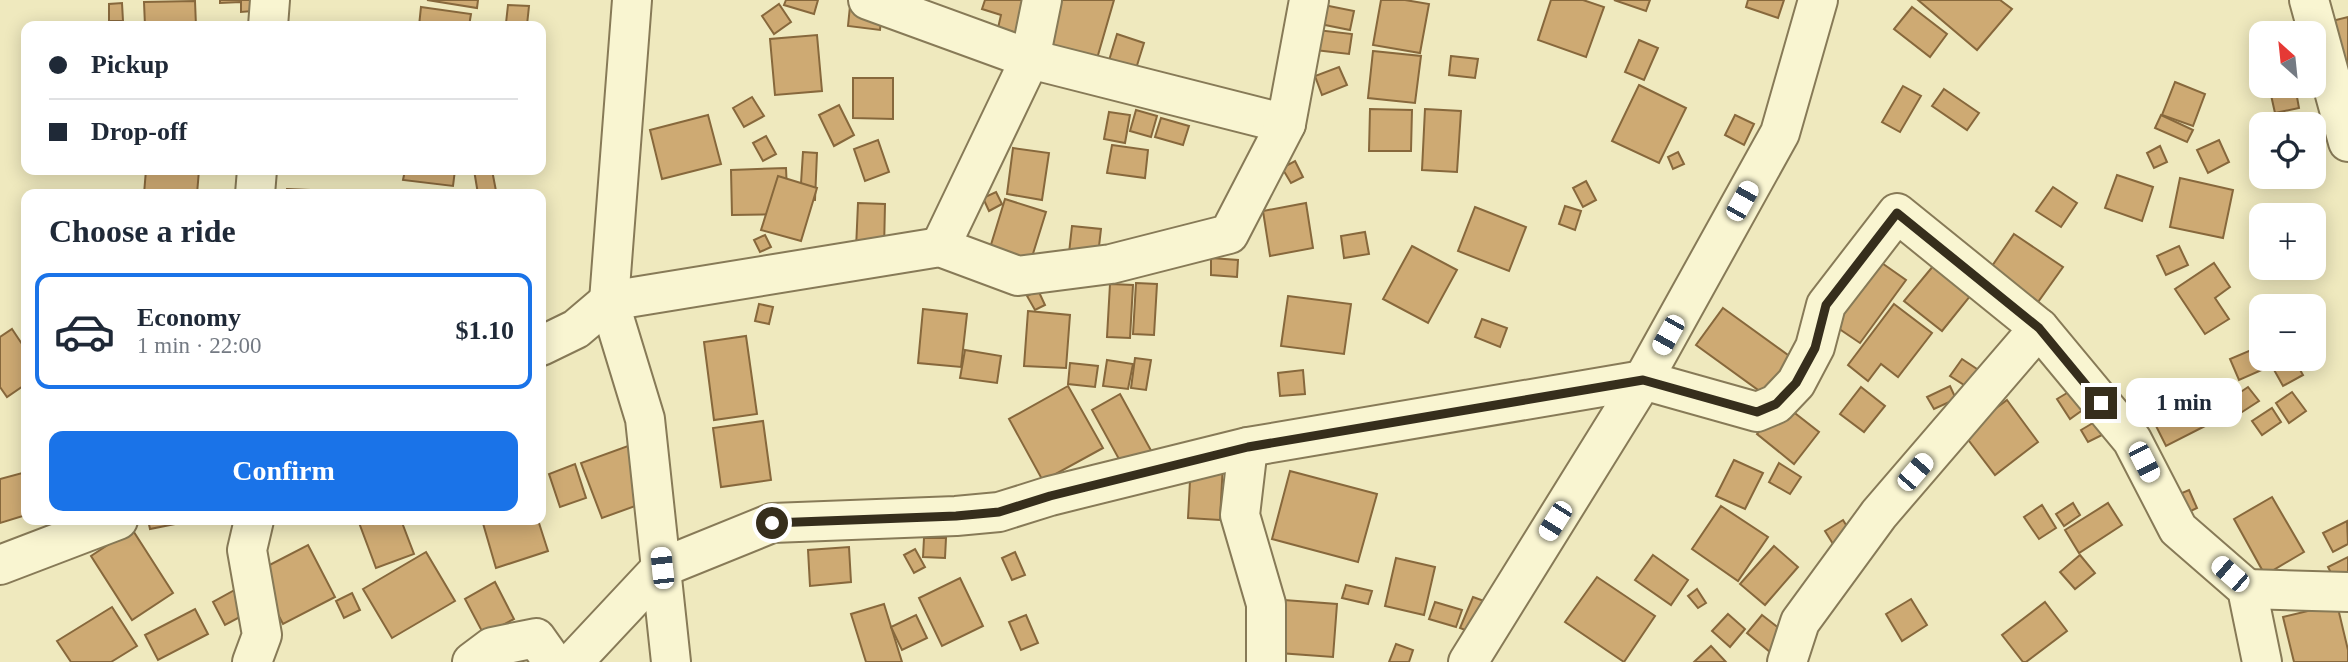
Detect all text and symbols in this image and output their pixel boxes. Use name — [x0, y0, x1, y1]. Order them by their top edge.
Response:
north arrow — [2249, 21, 2326, 98]
map controls — [2249, 21, 2326, 371]
text: Pickup — [91, 50, 169, 79]
button: locate — [2249, 112, 2326, 189]
text: Drop-off — [91, 117, 187, 146]
car — [1723, 178, 1762, 224]
button: + — [2249, 203, 2326, 280]
text: Choose a ride — [49, 213, 236, 249]
button: − — [2249, 294, 2326, 371]
icon: car — [53, 300, 116, 363]
text: Economy — [137, 303, 241, 332]
car — [1649, 312, 1688, 358]
text: $1.10 — [456, 316, 514, 345]
text: 1 min · 22:00 — [137, 333, 262, 358]
callout: 1 min — [2126, 378, 2241, 428]
route end — [2085, 387, 2117, 419]
text: 1 min — [2156, 390, 2212, 415]
button: Confirm — [49, 431, 518, 511]
car — [2126, 439, 2163, 485]
car — [1894, 449, 1937, 495]
car — [1535, 498, 1576, 544]
route start — [756, 507, 788, 539]
car — [650, 546, 675, 590]
car — [2208, 552, 2253, 596]

